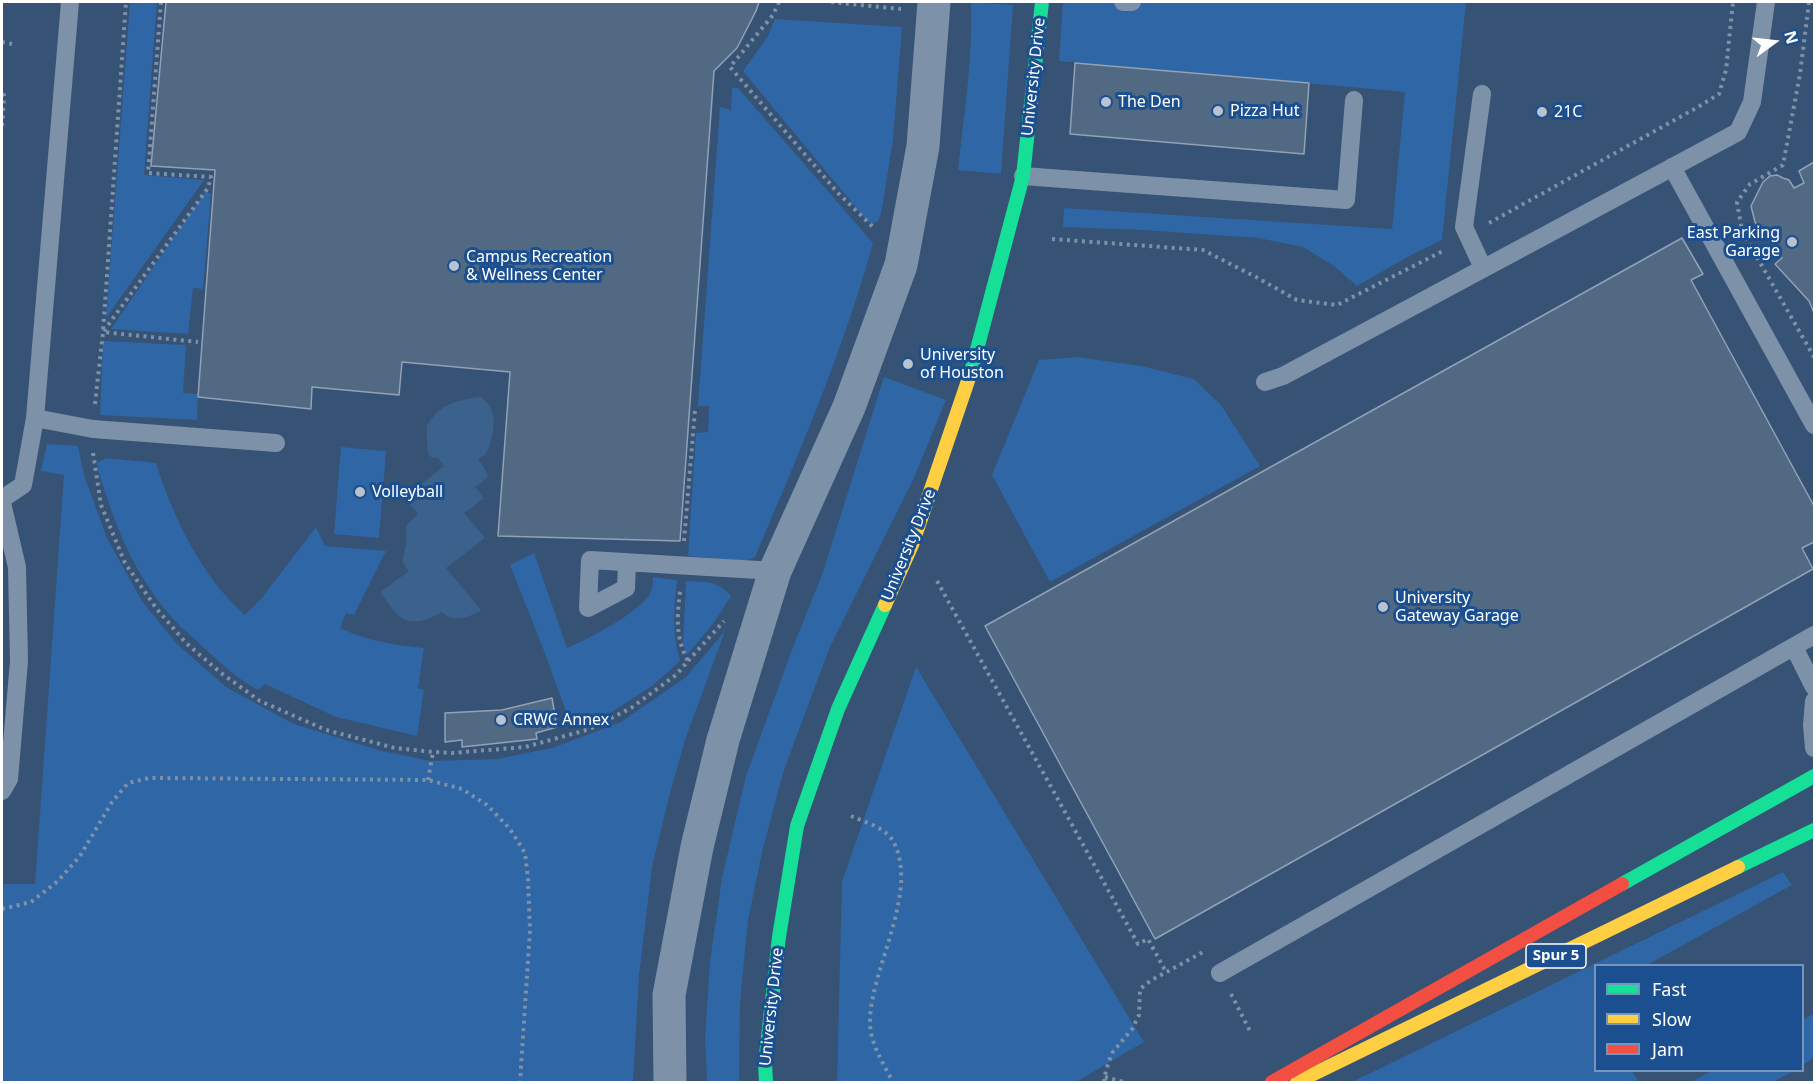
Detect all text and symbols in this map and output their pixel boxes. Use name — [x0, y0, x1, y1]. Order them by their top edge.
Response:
north arrow — [1744, 12, 1804, 72]
street label: University Drive — [1018, 17, 1050, 137]
text: N — [1779, 28, 1804, 46]
place label: The Den — [1118, 92, 1181, 112]
marker: The Den — [1099, 95, 1113, 109]
place label: Pizza Hut — [1230, 101, 1300, 121]
place label: 21C — [1554, 102, 1582, 122]
marker: Pizza Hut — [1211, 104, 1225, 118]
marker: 21C — [1535, 105, 1549, 119]
place label: East Parking Garage — [1687, 223, 1780, 261]
marker: East Parking Garage — [1785, 235, 1799, 249]
place label: Campus Recreation & Wellness Center — [466, 247, 612, 285]
marker: Campus Recreation & Wellness Center — [447, 259, 461, 273]
place label: University of Houston — [920, 345, 1004, 383]
marker: University of Houston — [901, 357, 915, 371]
place label: Volleyball — [372, 482, 443, 502]
marker: Volleyball — [353, 485, 367, 499]
street label: University Drive — [878, 486, 940, 604]
place label: University Gateway Garage — [1395, 588, 1519, 626]
marker: University Gateway Garage — [1376, 600, 1390, 614]
place label: CRWC Annex — [513, 710, 609, 730]
marker: CRWC Annex — [494, 713, 508, 727]
road number: Spur 5 — [1526, 944, 1586, 968]
street label: University Drive — [756, 947, 788, 1067]
legend — [1594, 964, 1804, 1072]
text: Fast — [1652, 977, 1687, 1001]
text: Slow — [1652, 1007, 1691, 1031]
text: Jam — [1652, 1037, 1684, 1061]

